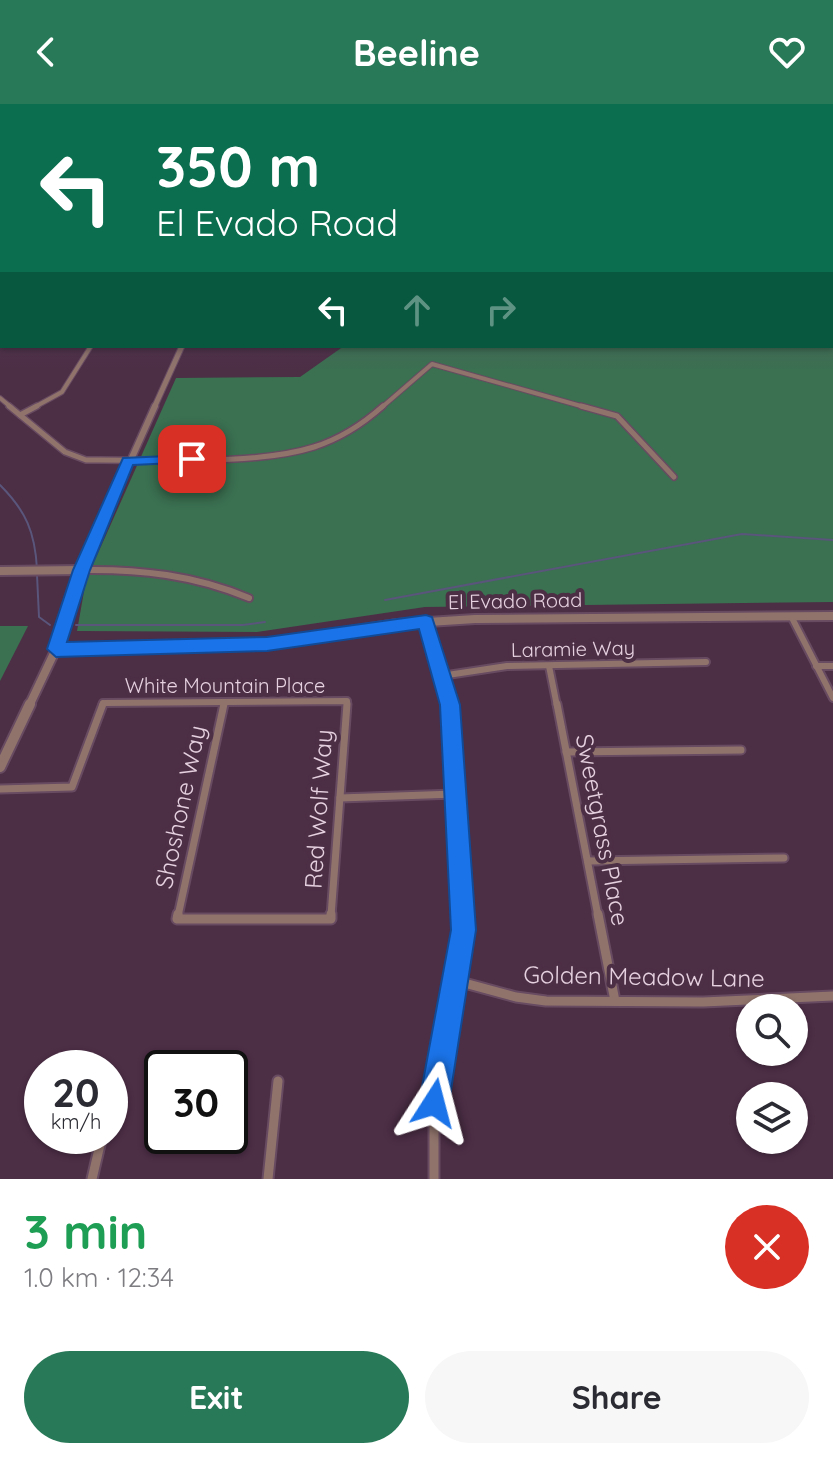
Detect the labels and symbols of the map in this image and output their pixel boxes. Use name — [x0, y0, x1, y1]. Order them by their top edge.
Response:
pin — [158, 425, 226, 493]
street label: El Evado Road — [448, 587, 582, 614]
street label: Laramie Way — [511, 635, 635, 662]
street label: White Mountain Place — [125, 673, 325, 698]
street label: Shoshone Way — [148, 722, 212, 891]
street label: Red Wolf Way — [297, 728, 339, 890]
street label: Sweetgrass Place — [570, 731, 636, 928]
street label: Golden Meadow Lane — [523, 959, 765, 993]
speed limit sign: 30 — [144, 1050, 248, 1154]
position arrow — [392, 1061, 476, 1145]

